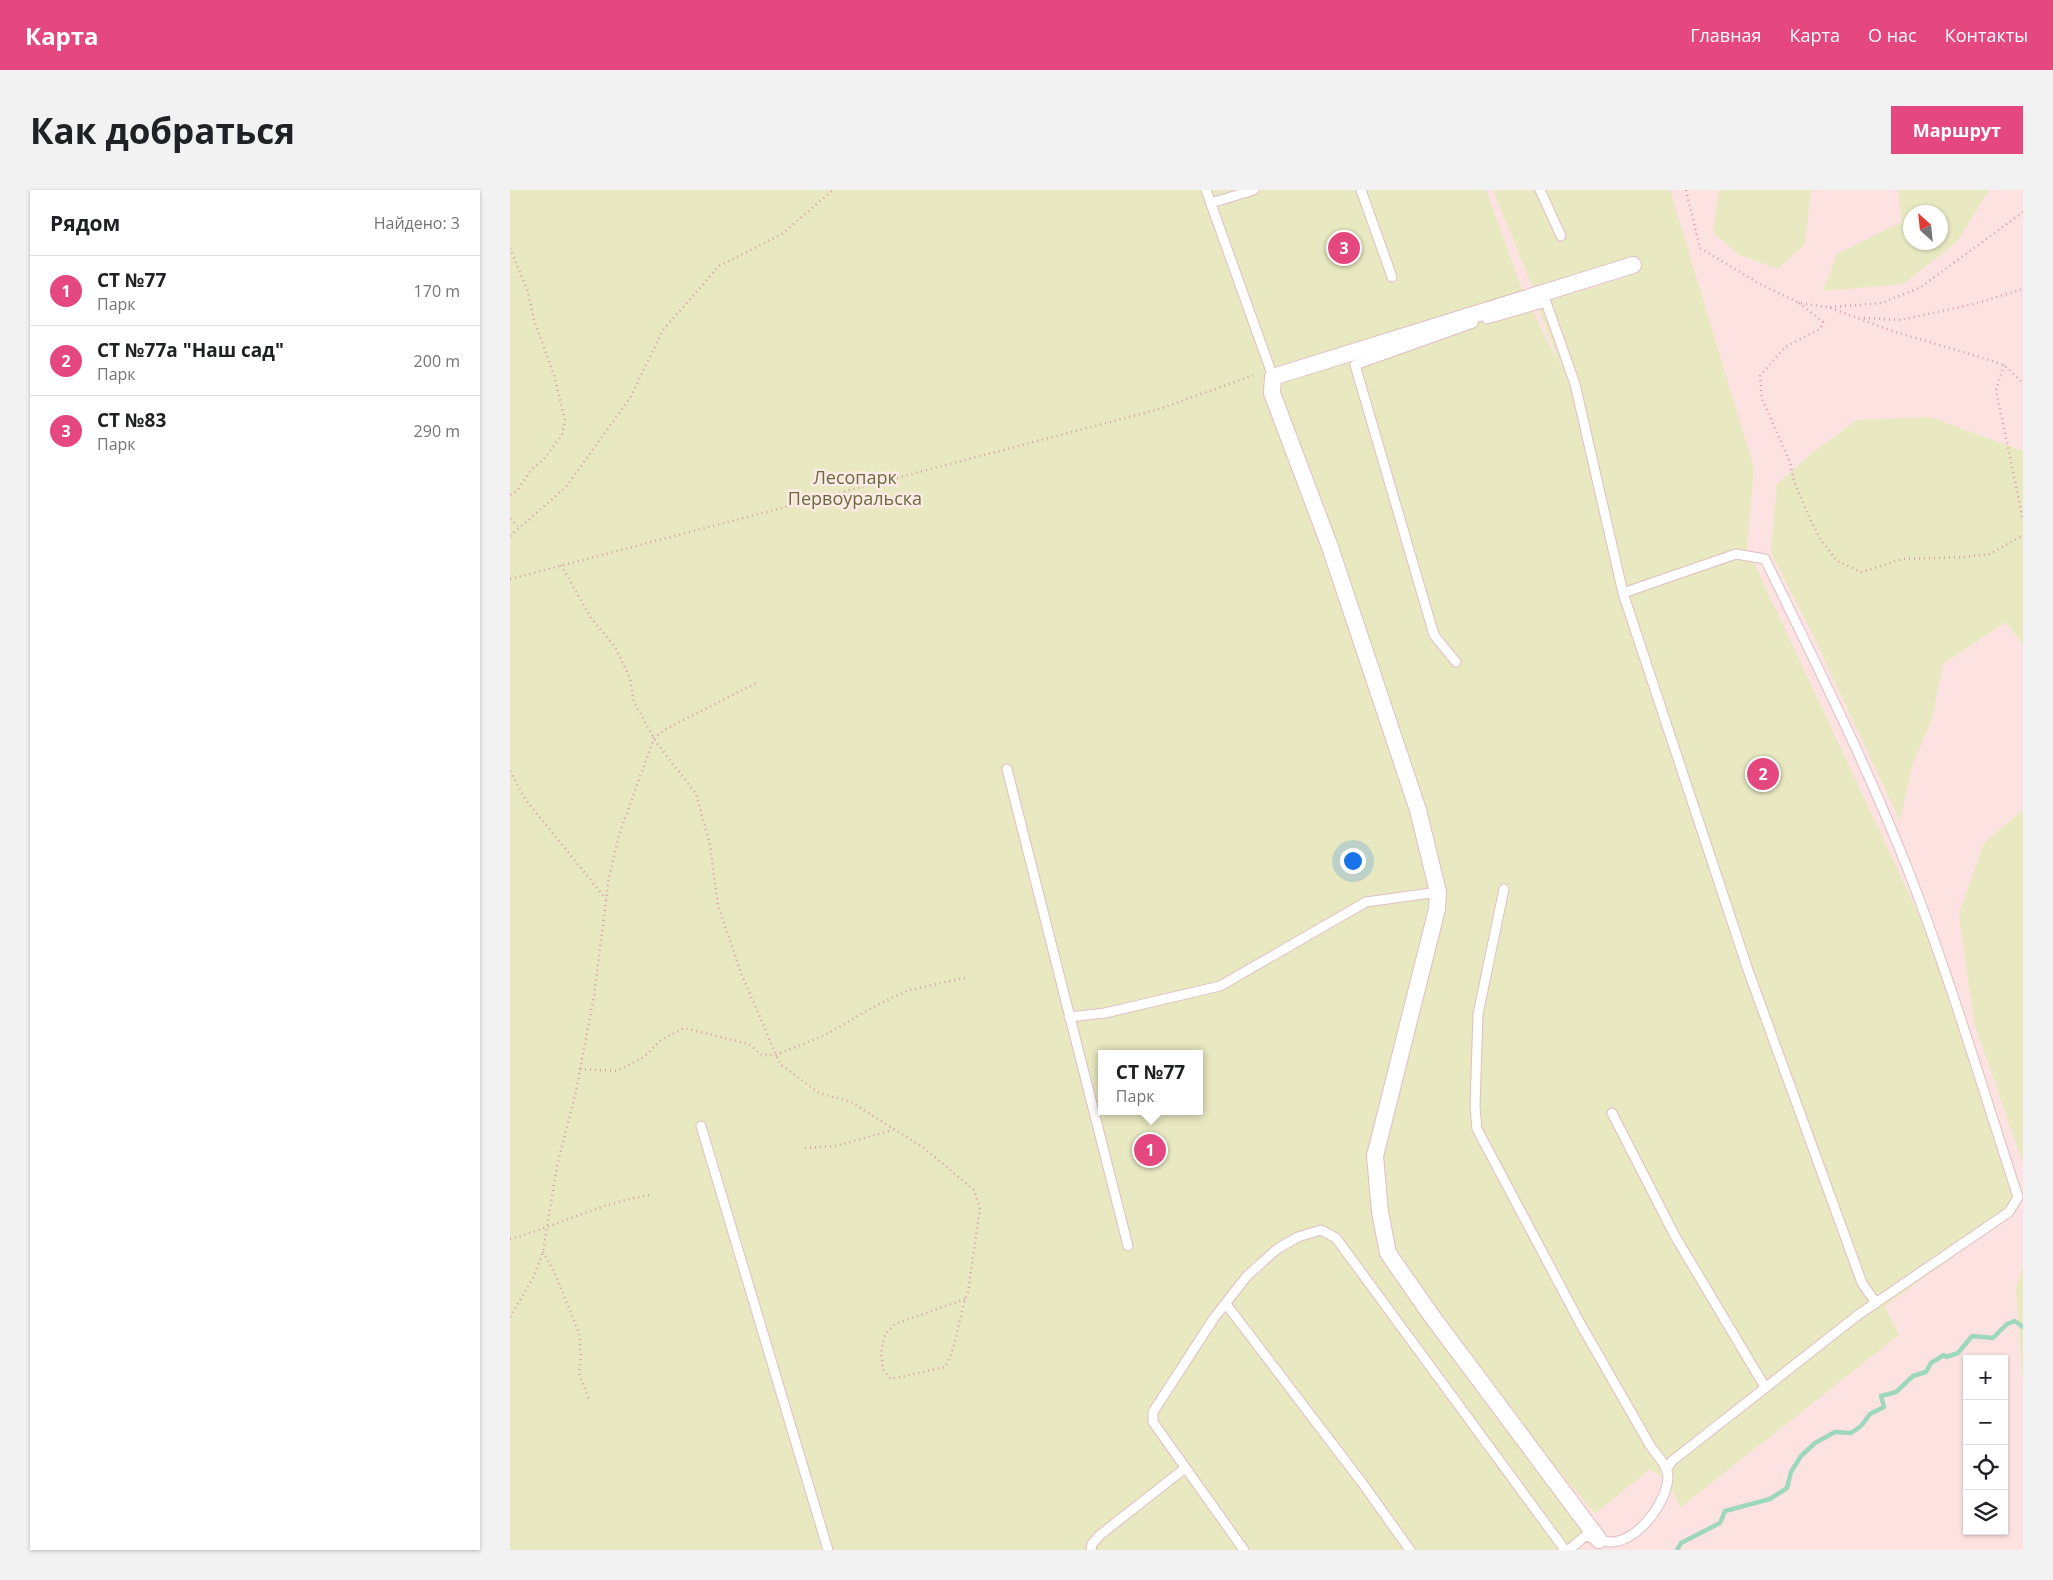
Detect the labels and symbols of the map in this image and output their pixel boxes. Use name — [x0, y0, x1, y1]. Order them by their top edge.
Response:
north arrow — [1903, 205, 1948, 250]
pin: 3 — [1328, 229, 1360, 267]
park label: Лесопарк Первоуральска — [788, 465, 922, 510]
pin: 2 — [1747, 755, 1779, 793]
your location — [1340, 848, 1366, 874]
pin: 1 — [1134, 1131, 1166, 1169]

